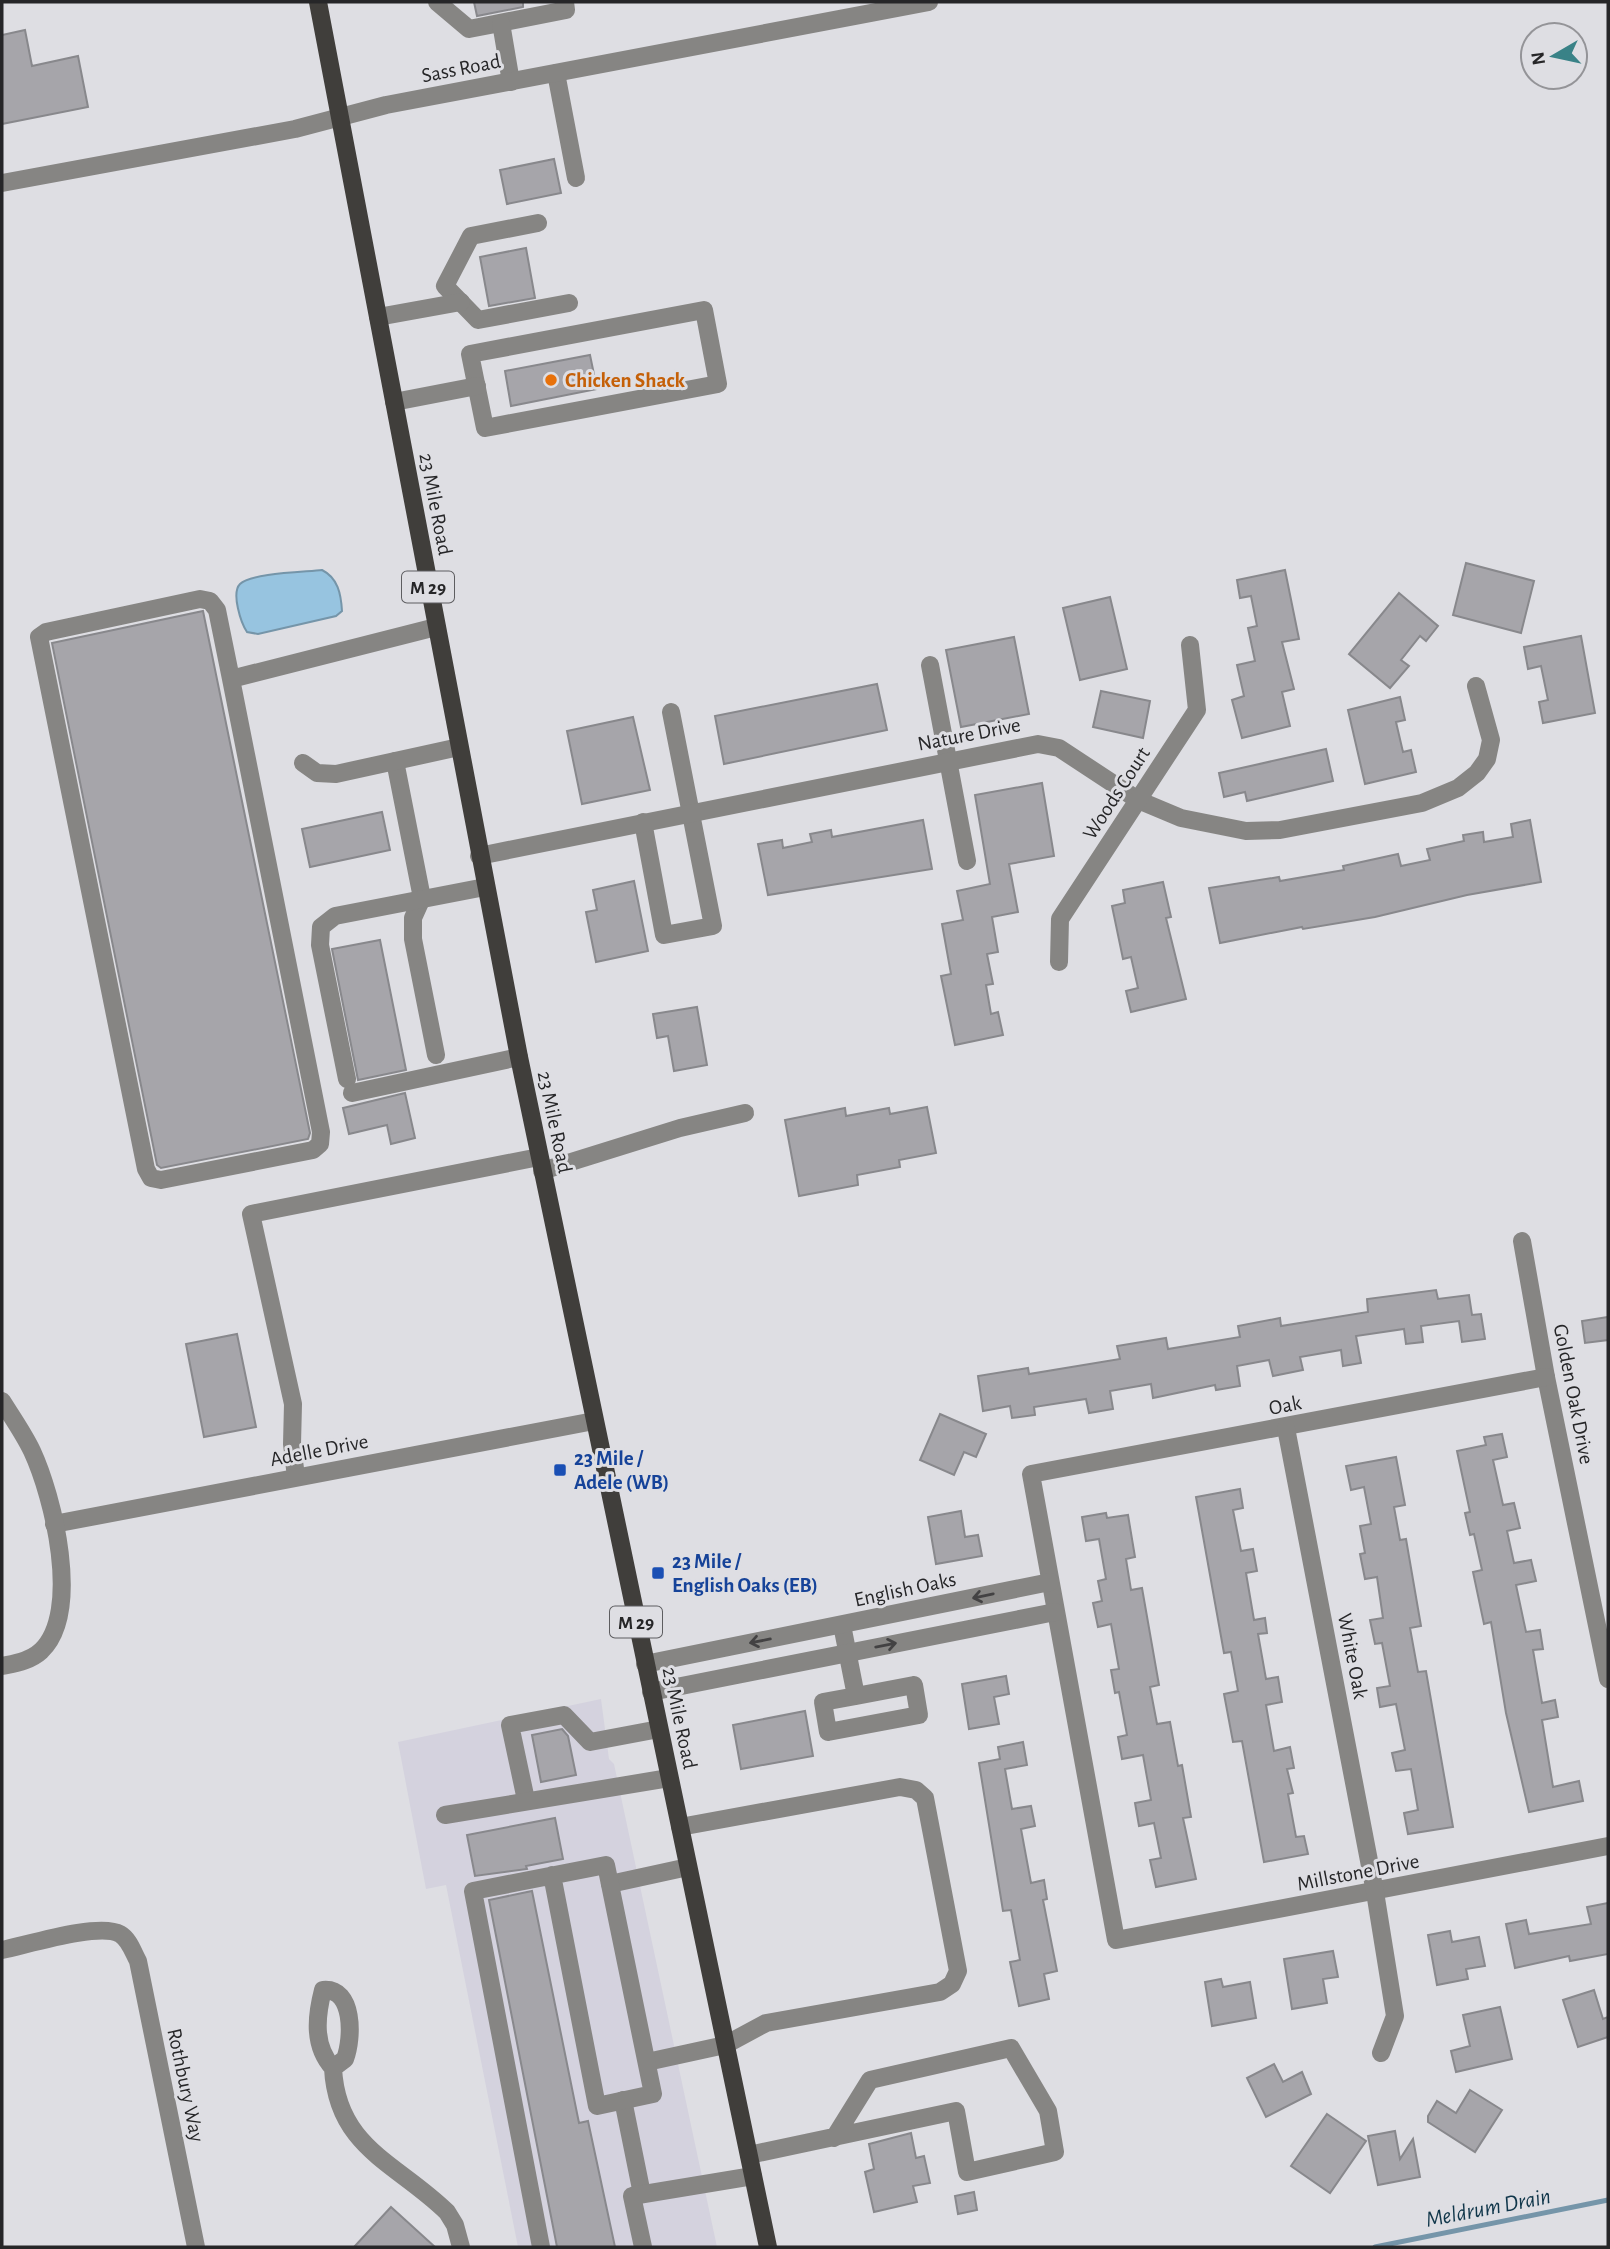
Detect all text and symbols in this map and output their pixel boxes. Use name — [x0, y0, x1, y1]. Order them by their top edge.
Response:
north arrow — [1519, 21, 1589, 91]
text: N — [1528, 50, 1549, 66]
street label: Sass Road — [420, 51, 502, 86]
place label: Chicken Shack — [565, 370, 685, 391]
marker: Chicken Shack — [543, 372, 559, 388]
street label: 23 Mile Road — [415, 451, 456, 557]
road number: M 29 — [402, 572, 454, 602]
street label: Nature Drive — [916, 714, 1022, 755]
street label: Woods Court — [1079, 743, 1154, 843]
street label: 23 Mile Road — [533, 1069, 576, 1175]
street label: Golden Oak Drive — [1550, 1322, 1597, 1466]
street label: Oak — [1267, 1392, 1304, 1419]
street label: Adelle Drive — [268, 1431, 370, 1470]
place label: 23 Mile / Adele (WB) — [574, 1448, 669, 1493]
marker: 23 Mile / Adele (WB) — [552, 1462, 568, 1478]
place label: 23 Mile / English Oaks (EB) — [672, 1551, 818, 1596]
marker: 23 Mile / English Oaks (EB) — [650, 1565, 666, 1581]
street label: English Oaks — [852, 1568, 958, 1611]
one-way arrow — [972, 1589, 995, 1603]
road number: M 29 — [610, 1606, 662, 1638]
street label: White Oak — [1334, 1612, 1371, 1701]
one-way arrow — [749, 1635, 772, 1648]
one-way arrow — [874, 1638, 897, 1651]
street label: 23 Mile Road — [658, 1665, 701, 1771]
street label: Millstone Drive — [1295, 1850, 1421, 1895]
street label: Rothbury Way — [163, 2026, 208, 2144]
water label: Meldrum Drain — [1424, 2185, 1553, 2232]

